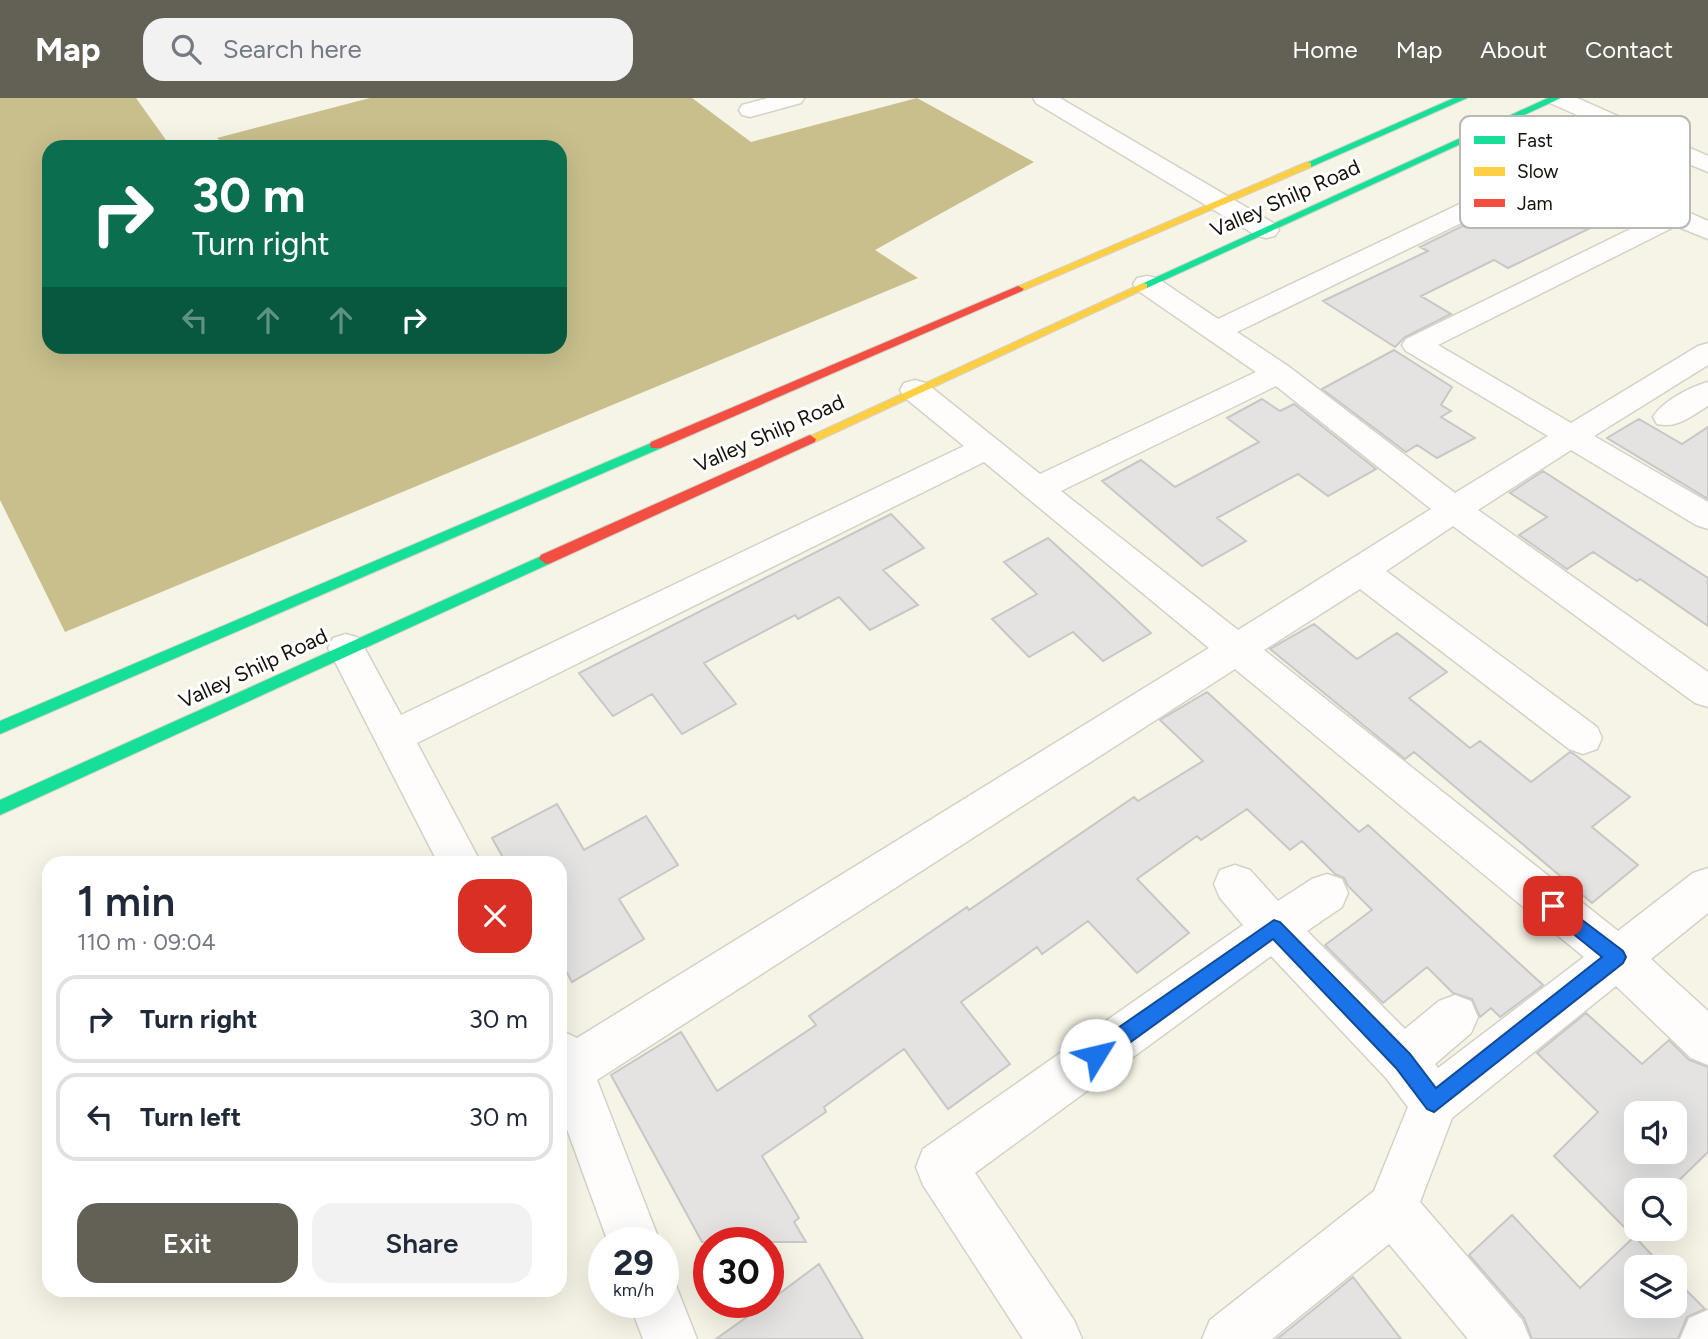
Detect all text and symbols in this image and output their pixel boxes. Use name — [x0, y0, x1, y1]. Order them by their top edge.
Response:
search box — [143, 18, 633, 81]
text: Map — [35, 30, 101, 69]
icon: search — [167, 30, 205, 68]
text: Search here — [223, 33, 362, 65]
text: Home — [1292, 35, 1358, 64]
text: Map — [1396, 35, 1442, 64]
text: About — [1480, 35, 1547, 64]
text: Contact — [1585, 35, 1673, 64]
legend — [1460, 116, 1690, 228]
text: Fast — [1517, 129, 1553, 152]
street label: Valley Shilp Road — [1206, 154, 1364, 242]
text: Slow — [1517, 160, 1559, 183]
text: 30 m — [192, 165, 305, 224]
icon: right — [77, 168, 168, 259]
text: Jam — [1517, 192, 1553, 215]
text: Turn right — [192, 225, 330, 263]
icon: left — [176, 301, 214, 339]
icon: ahead — [249, 301, 287, 339]
icon: ahead — [322, 301, 360, 339]
icon: right — [395, 301, 433, 339]
street label: Valley Shilp Road — [690, 389, 848, 477]
street label: Valley Shilp Road — [175, 623, 331, 713]
text: 1 min — [77, 876, 175, 927]
pin — [1523, 876, 1583, 936]
button: close — [458, 879, 532, 953]
icon: arrive — [1534, 887, 1572, 925]
text: 110 m · 09:04 — [77, 928, 216, 956]
icon: right — [81, 1000, 119, 1038]
text: Turn right — [140, 1003, 257, 1035]
text: 30 m — [469, 1003, 528, 1035]
position arrow — [1059, 1018, 1133, 1092]
icon: left — [81, 1098, 119, 1136]
text: Turn left — [140, 1101, 241, 1133]
text: 30 m — [469, 1101, 528, 1133]
map controls — [1624, 1101, 1687, 1318]
button: sound — [1624, 1101, 1687, 1164]
button: search — [1624, 1178, 1687, 1241]
button: Exit — [77, 1203, 298, 1283]
button: Share — [312, 1203, 532, 1283]
speed limit sign: 30 — [693, 1227, 784, 1318]
text: 29 — [613, 1242, 654, 1284]
button: layers — [1624, 1255, 1687, 1318]
text: km/h — [613, 1279, 654, 1301]

